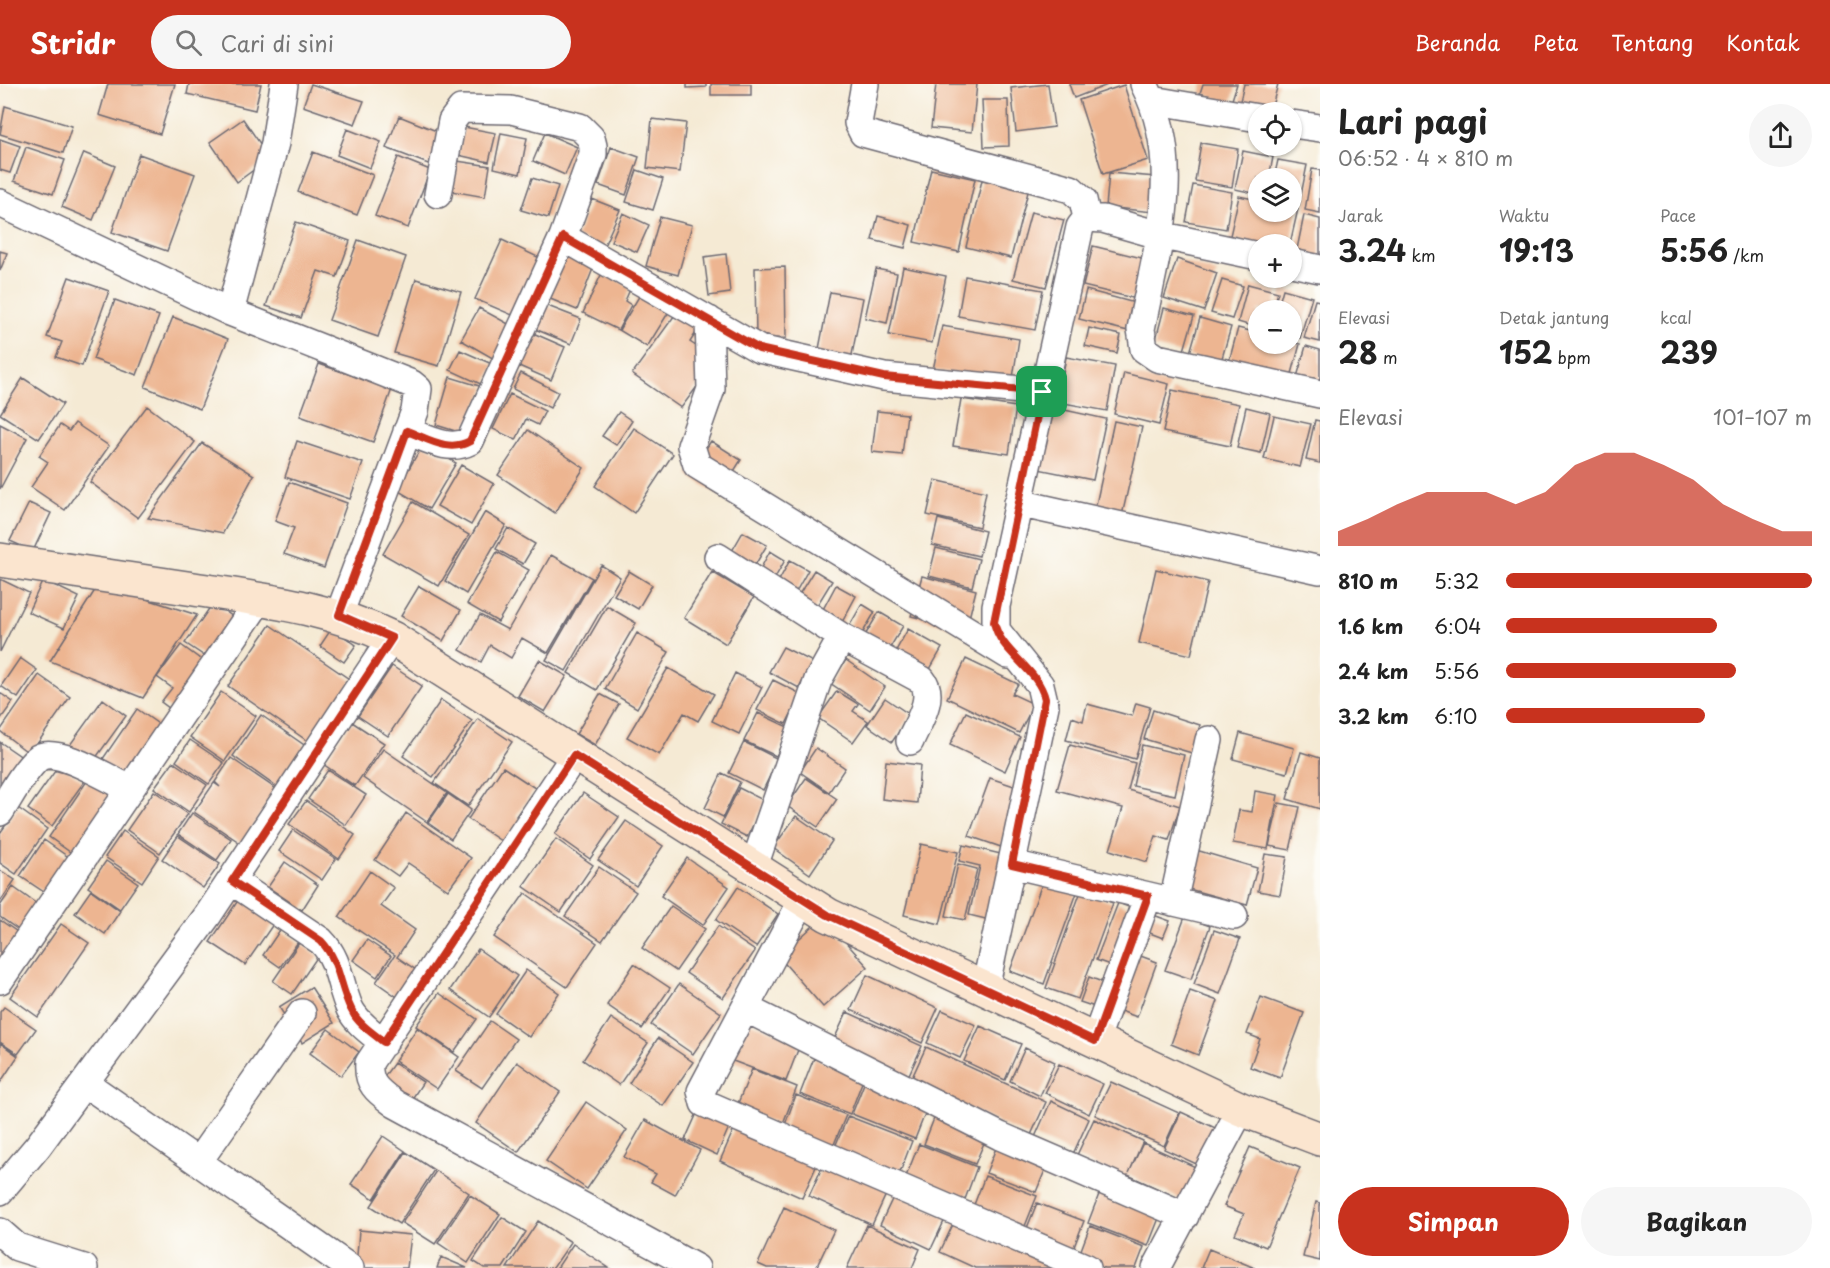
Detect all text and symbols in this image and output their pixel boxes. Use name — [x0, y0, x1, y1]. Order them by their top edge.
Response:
search box — [151, 15, 571, 69]
text: Stridr — [30, 21, 115, 64]
icon: search — [172, 26, 205, 59]
text: Cari di sini — [220, 26, 334, 59]
text: Beranda — [1415, 26, 1500, 58]
text: Peta — [1533, 26, 1578, 58]
text: Tentang — [1611, 26, 1693, 58]
text: Kontak — [1726, 26, 1800, 58]
text: Lari pagi — [1338, 95, 1488, 145]
map controls — [1248, 102, 1302, 354]
button: locate — [1248, 102, 1302, 156]
button: share — [1749, 104, 1812, 167]
text: 06:52 · 4 × 810 m — [1338, 143, 1513, 173]
button: layers — [1248, 168, 1302, 222]
text: Jarak — [1338, 203, 1383, 227]
text: Waktu — [1499, 203, 1549, 227]
text: Pace — [1660, 203, 1696, 227]
text: 3.24 — [1338, 227, 1406, 272]
text: 19:13 — [1499, 227, 1574, 272]
text: 5:56 — [1660, 227, 1728, 272]
button: + — [1248, 234, 1302, 288]
text: km — [1406, 243, 1436, 267]
text: /km — [1728, 243, 1764, 267]
button: − — [1248, 300, 1302, 354]
text: Elevasi — [1338, 305, 1390, 329]
text: Detak jantung — [1499, 305, 1609, 329]
text: kcal — [1660, 305, 1692, 329]
text: 28 — [1338, 329, 1378, 374]
text: 152 — [1499, 329, 1553, 374]
text: 239 — [1660, 329, 1718, 374]
text: m — [1378, 345, 1398, 369]
text: bpm — [1553, 345, 1591, 369]
pin — [1016, 366, 1067, 417]
icon: arrive — [1025, 375, 1058, 408]
text: Elevasi — [1338, 402, 1403, 432]
text: 101–107 m — [1713, 402, 1812, 432]
text: 810 m — [1338, 566, 1398, 596]
text: 5:32 — [1434, 566, 1479, 596]
text: 1.6 km — [1338, 611, 1403, 641]
text: 6:04 — [1434, 611, 1482, 641]
text: 2.4 km — [1338, 656, 1408, 686]
text: 5:56 — [1434, 656, 1479, 686]
text: 3.2 km — [1338, 701, 1409, 731]
text: 6:10 — [1434, 701, 1477, 731]
button: Simpan — [1338, 1187, 1569, 1256]
button: Bagikan — [1581, 1187, 1812, 1256]

